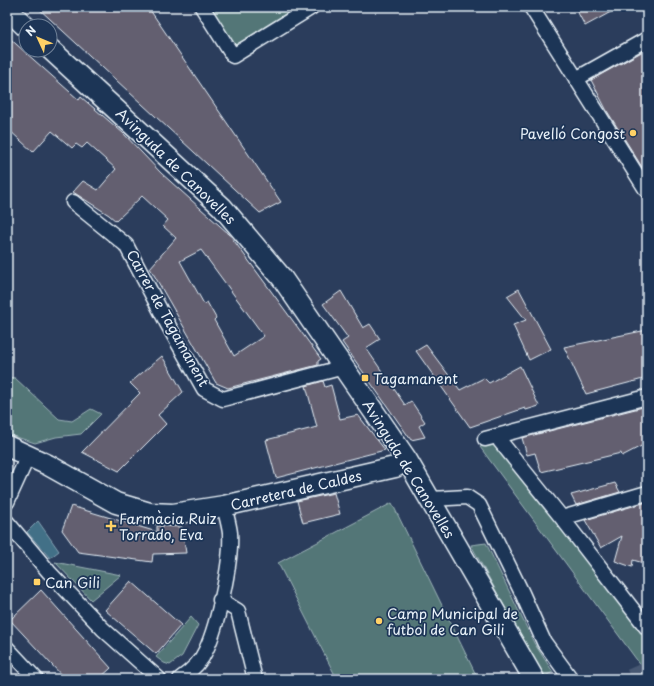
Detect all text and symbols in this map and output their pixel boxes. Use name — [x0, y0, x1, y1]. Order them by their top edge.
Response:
north arrow — [18, 18, 58, 58]
text: N — [21, 21, 40, 40]
street label: Avinguda de Canovelles — [111, 103, 241, 229]
place label: Pavelló Congost — [520, 123, 625, 144]
marker: Pavelló Congost — [628, 128, 638, 138]
street label: Carrer de Tagamanent — [122, 246, 215, 391]
place label: Tagamanent — [373, 368, 458, 389]
marker: Tagamanent — [360, 373, 370, 383]
street label: Avinguda de Canovelles — [358, 396, 460, 542]
street label: Carretera de Caldes — [228, 465, 364, 515]
place label: Farmàcia Ruiz Torrado, Eva — [119, 508, 217, 545]
marker: Farmàcia Ruiz Torrado, Eva — [106, 521, 116, 531]
place label: Can Gili — [45, 572, 100, 593]
marker: Can Gili — [32, 577, 42, 587]
place label: Camp Municipal de futbol de Can Gili — [387, 603, 518, 640]
marker: Camp Municipal de futbol de Can Gili — [374, 616, 384, 626]

